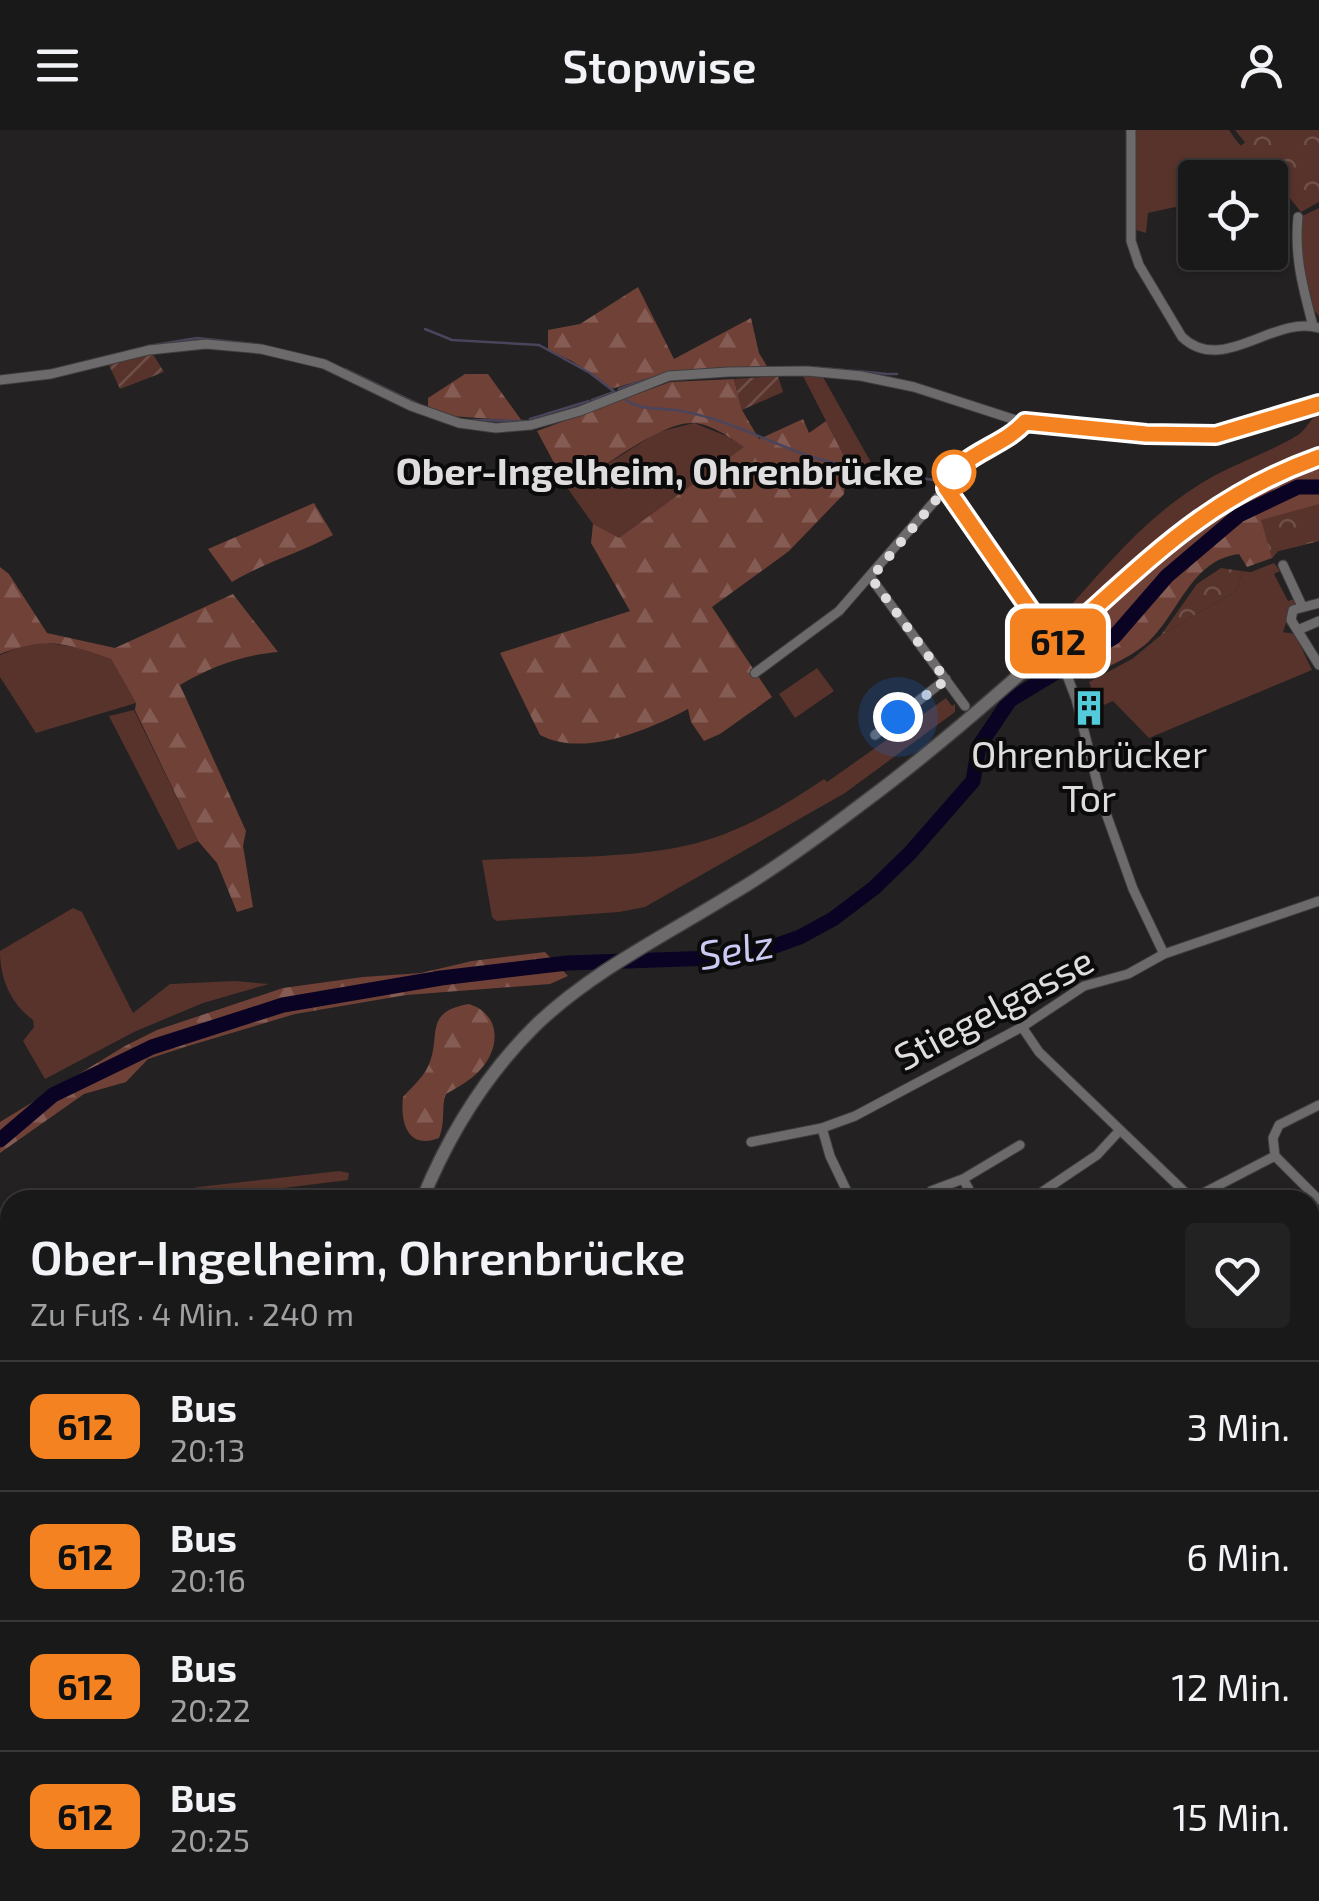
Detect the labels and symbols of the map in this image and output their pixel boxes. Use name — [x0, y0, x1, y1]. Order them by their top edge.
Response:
place label: Ober-Ingelheim, Ohrenbrücke — [396, 447, 924, 493]
marker: Ober-Ingelheim, Ohrenbrücke — [933, 451, 975, 493]
line badge: 612 — [1000, 608, 1116, 674]
building icon: Ohrenbrücker Tor — [1070, 689, 1108, 727]
your location — [873, 692, 923, 742]
place label: Ohrenbrücker Tor — [971, 730, 1207, 820]
water label: Selz — [694, 918, 777, 978]
street label: Stiegelgasse — [886, 936, 1101, 1079]

